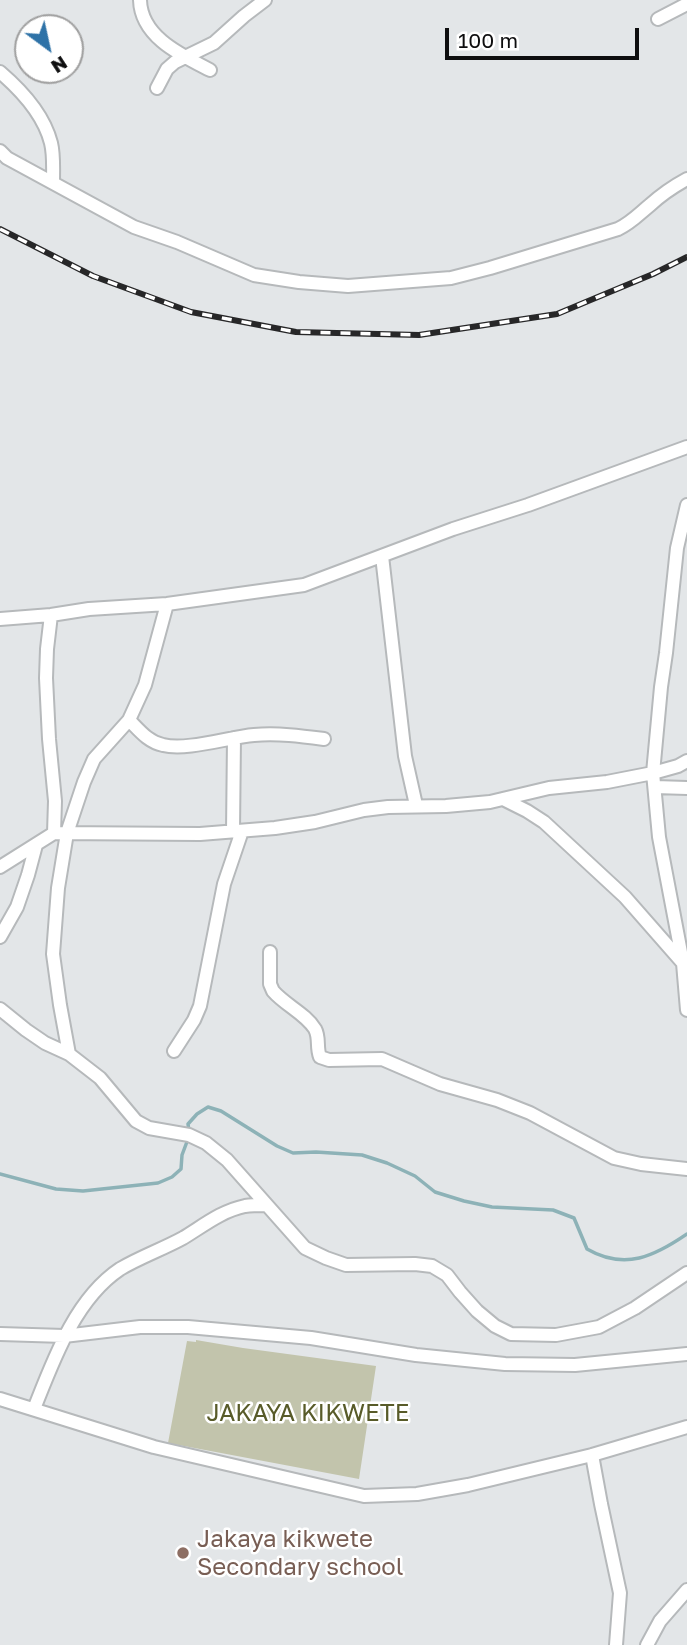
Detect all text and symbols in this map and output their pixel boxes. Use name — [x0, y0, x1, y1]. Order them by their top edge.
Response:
north arrow — [14, 14, 84, 84]
scale bar — [449, 14, 643, 58]
text: 100 m — [458, 27, 518, 53]
text: N — [47, 52, 72, 79]
park label: JAKAYA KIKWETE — [207, 1399, 409, 1427]
place label: Jakaya kikwete Secondary school — [197, 1525, 403, 1581]
marker: Jakaya kikwete Secondary school — [175, 1545, 191, 1561]

